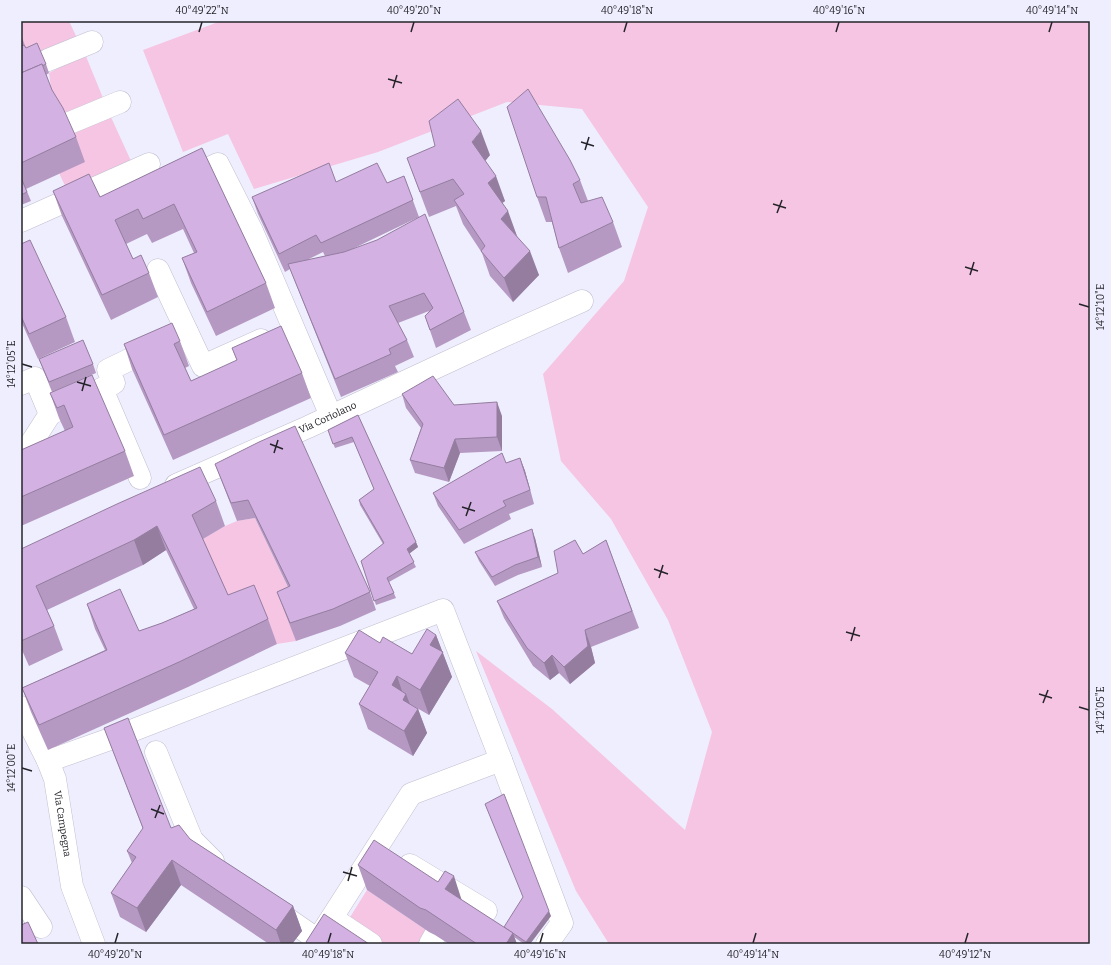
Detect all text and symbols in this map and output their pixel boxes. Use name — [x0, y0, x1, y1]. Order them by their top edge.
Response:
text: 40°49'22"N — [175, 5, 229, 17]
text: 40°49'20"N — [387, 5, 441, 17]
text: 40°49'18"N — [601, 5, 653, 17]
text: 40°49'16"N — [813, 5, 865, 17]
text: 40°49'14"N — [1026, 5, 1078, 17]
text: 14°12'10"E — [1095, 284, 1107, 330]
text: 14°12'05"E — [6, 340, 18, 388]
street label: Via Coriolano — [297, 399, 359, 436]
text: 14°12'05"E — [1095, 686, 1107, 734]
text: 14°12'00"E — [6, 744, 18, 792]
street label: Via Campegna — [51, 790, 73, 858]
text: 40°49'20"N — [88, 949, 142, 961]
text: 40°49'18"N — [302, 949, 354, 961]
text: 40°49'16"N — [514, 949, 566, 961]
text: 40°49'14"N — [727, 949, 779, 961]
text: 40°49'12"N — [939, 949, 991, 961]

